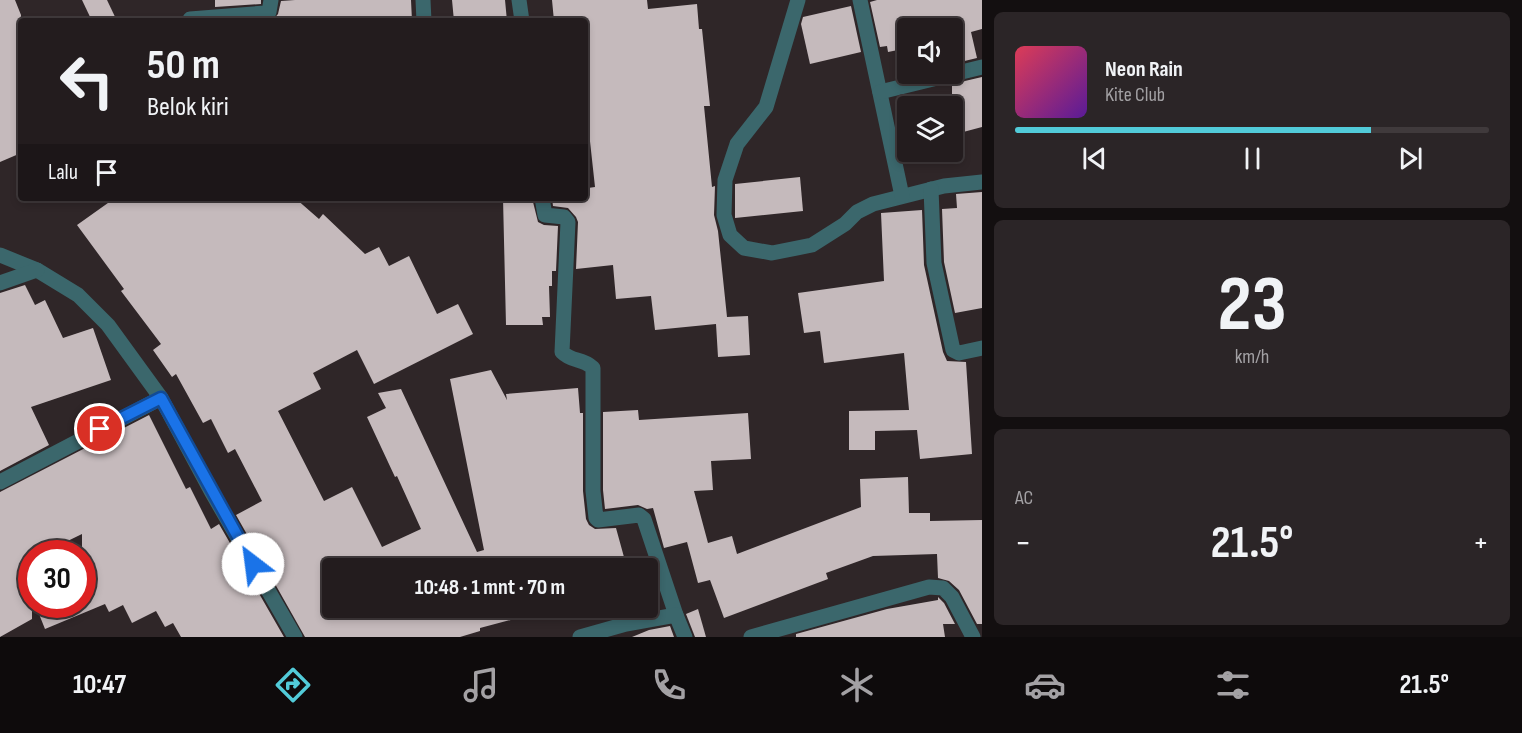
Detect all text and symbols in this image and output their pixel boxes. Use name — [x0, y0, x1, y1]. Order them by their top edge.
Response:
map controls — [897, 18, 963, 162]
button: sound — [897, 18, 963, 84]
text: 50 m — [147, 40, 220, 91]
icon: left — [48, 42, 126, 120]
text: Neon Rain — [1105, 56, 1183, 83]
text: Kite Club — [1105, 83, 1165, 107]
text: Belok kiri — [147, 91, 229, 123]
button: layers — [897, 96, 963, 162]
icon: previous — [1078, 142, 1111, 175]
icon: pause — [1236, 142, 1269, 175]
icon: next — [1394, 142, 1427, 175]
icon: arrive — [90, 156, 123, 189]
text: Lalu — [48, 159, 78, 186]
text: 23 — [1217, 259, 1287, 352]
text: km/h — [1235, 345, 1269, 369]
pin — [74, 403, 125, 454]
icon: arrive — [83, 412, 116, 445]
text: AC — [1015, 486, 1033, 510]
text: 21.5° — [1211, 516, 1293, 571]
text: − — [1015, 523, 1031, 563]
text: + — [1473, 523, 1489, 563]
position arrow — [221, 532, 285, 596]
speed limit sign: 30 — [18, 540, 96, 618]
text: 10:48 · 1 mnt · 70 m — [415, 574, 565, 601]
icon: directions — [272, 664, 314, 706]
icon: music — [460, 664, 502, 706]
icon: phone — [648, 664, 690, 706]
icon: climate — [836, 664, 878, 706]
icon: car — [1024, 664, 1066, 706]
icon: filters — [1212, 664, 1254, 706]
text: 10:47 — [73, 669, 126, 701]
text: 21.5° — [1399, 669, 1449, 701]

